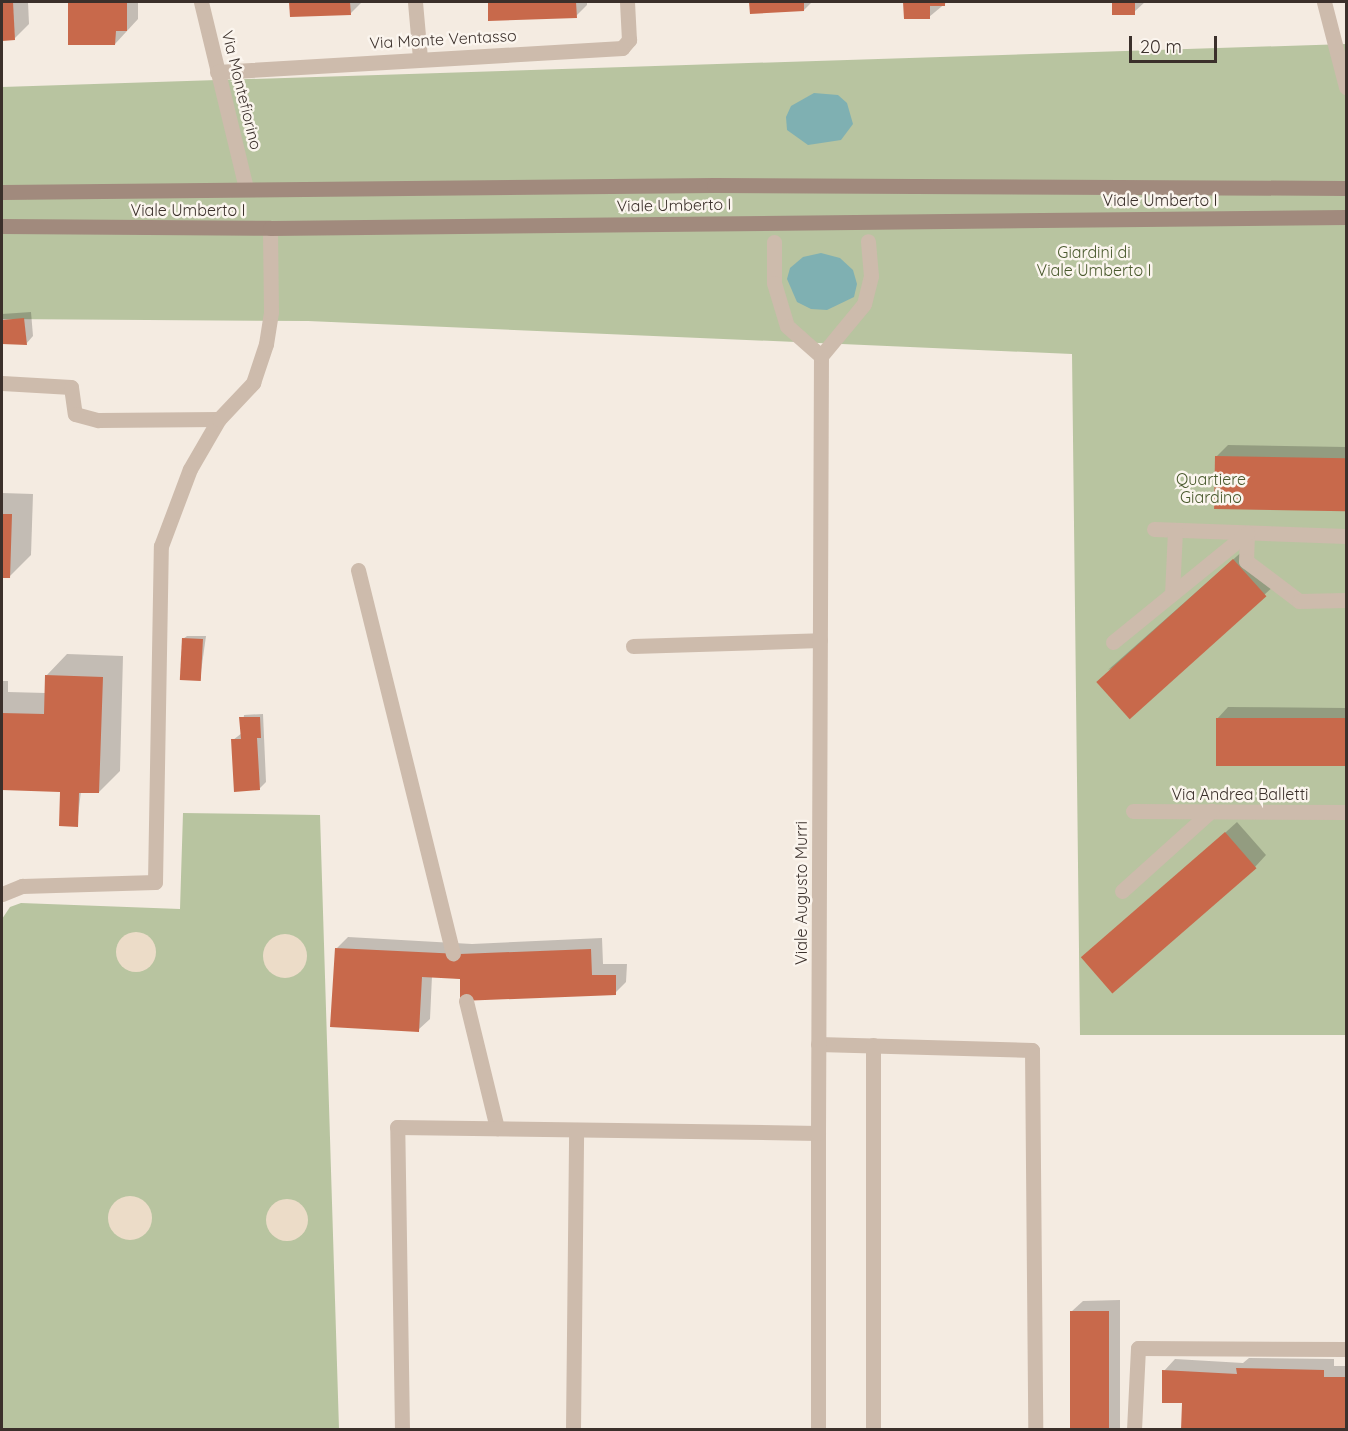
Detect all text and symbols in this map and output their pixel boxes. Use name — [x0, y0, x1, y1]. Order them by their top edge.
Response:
scale bar — [1132, 24, 1220, 62]
street label: Via Monte Ventasso — [369, 26, 517, 52]
street label: Via Montefiorino — [218, 28, 266, 152]
text: 20 m — [1140, 35, 1182, 58]
street label: Viale Umberto I — [1103, 190, 1217, 210]
street label: Viale Umberto I — [616, 194, 732, 216]
street label: Viale Umberto I — [131, 200, 245, 220]
park label: Giardini di Viale Umberto I — [1037, 242, 1151, 280]
park label: Quartiere Giardino — [1176, 469, 1246, 507]
street label: Via Andrea Balletti — [1171, 784, 1309, 804]
street label: Viale Augusto Murri — [791, 821, 811, 965]

